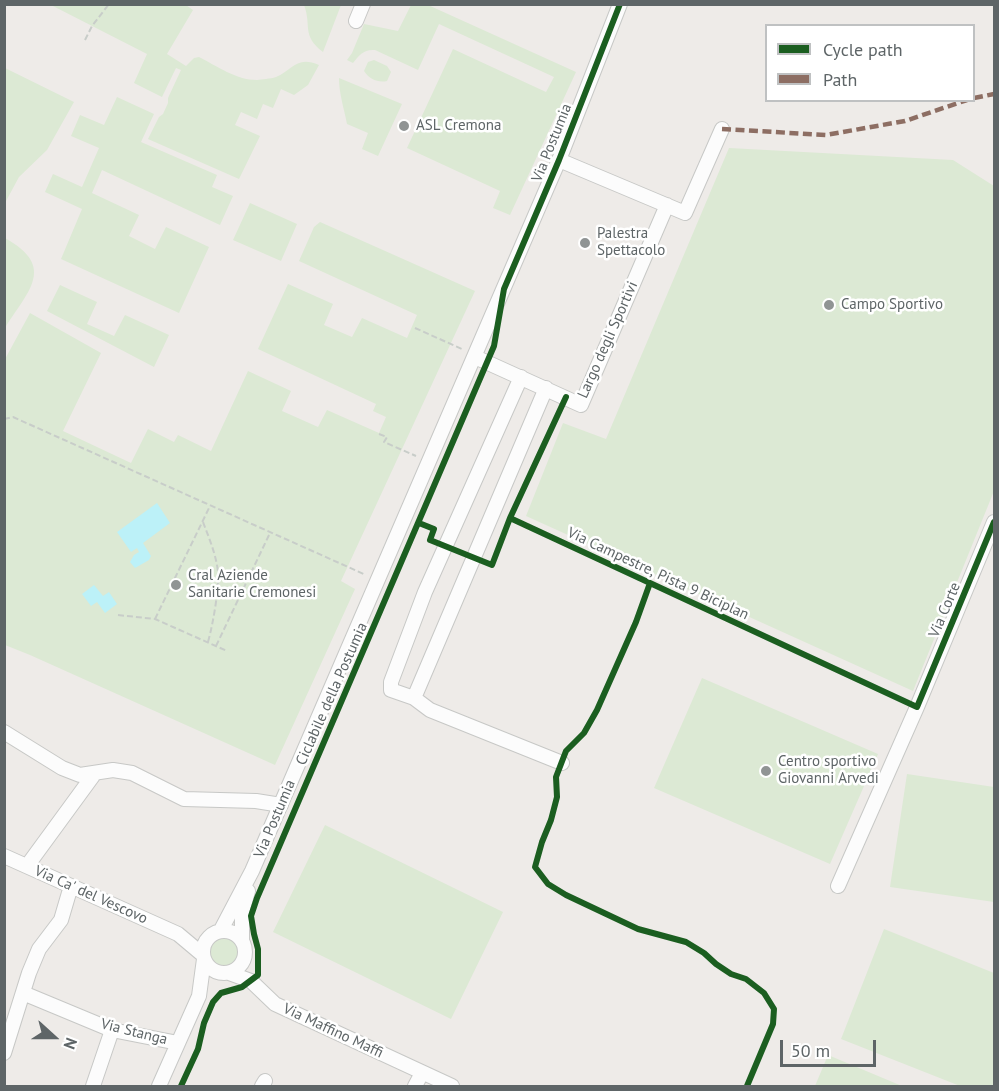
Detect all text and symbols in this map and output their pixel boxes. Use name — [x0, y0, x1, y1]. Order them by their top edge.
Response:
legend — [765, 24, 975, 102]
text: Cycle path — [823, 38, 903, 61]
text: Path — [823, 68, 857, 91]
street label: Via Postumia — [528, 101, 576, 185]
place label: ASL Cremona — [416, 117, 501, 135]
marker: ASL Cremona — [397, 119, 411, 133]
place label: Palestra Spettacolo — [597, 225, 665, 260]
marker: Palestra Spettacolo — [578, 236, 592, 250]
street label: Largo degli Sportivi — [574, 279, 642, 401]
place label: Campo Sportivo — [841, 296, 943, 314]
marker: Campo Sportivo — [822, 298, 836, 312]
street label: Via Campestre, Pista 9 Biciplan — [564, 524, 752, 624]
place label: Cral Aziende Sanitarie Cremonesi — [188, 567, 316, 602]
marker: Cral Aziende Sanitarie Cremonesi — [169, 578, 183, 592]
street label: Via Corte — [925, 580, 965, 640]
street label: Ciclabile della Postumia — [292, 620, 372, 768]
place label: Centro sportivo Giovanni Arvedi — [778, 753, 879, 788]
marker: Centro sportivo Giovanni Arvedi — [759, 764, 773, 778]
street label: Via Postumia — [251, 777, 299, 861]
street label: Via Ca' del Vescovo — [32, 862, 150, 928]
street label: Via Maffino Maffi — [280, 1000, 386, 1062]
north arrow — [24, 1007, 84, 1067]
street label: Via Stanga — [99, 1015, 169, 1049]
scale bar — [783, 1028, 879, 1066]
text: N — [60, 1035, 82, 1052]
text: 50 m — [791, 1039, 830, 1062]

